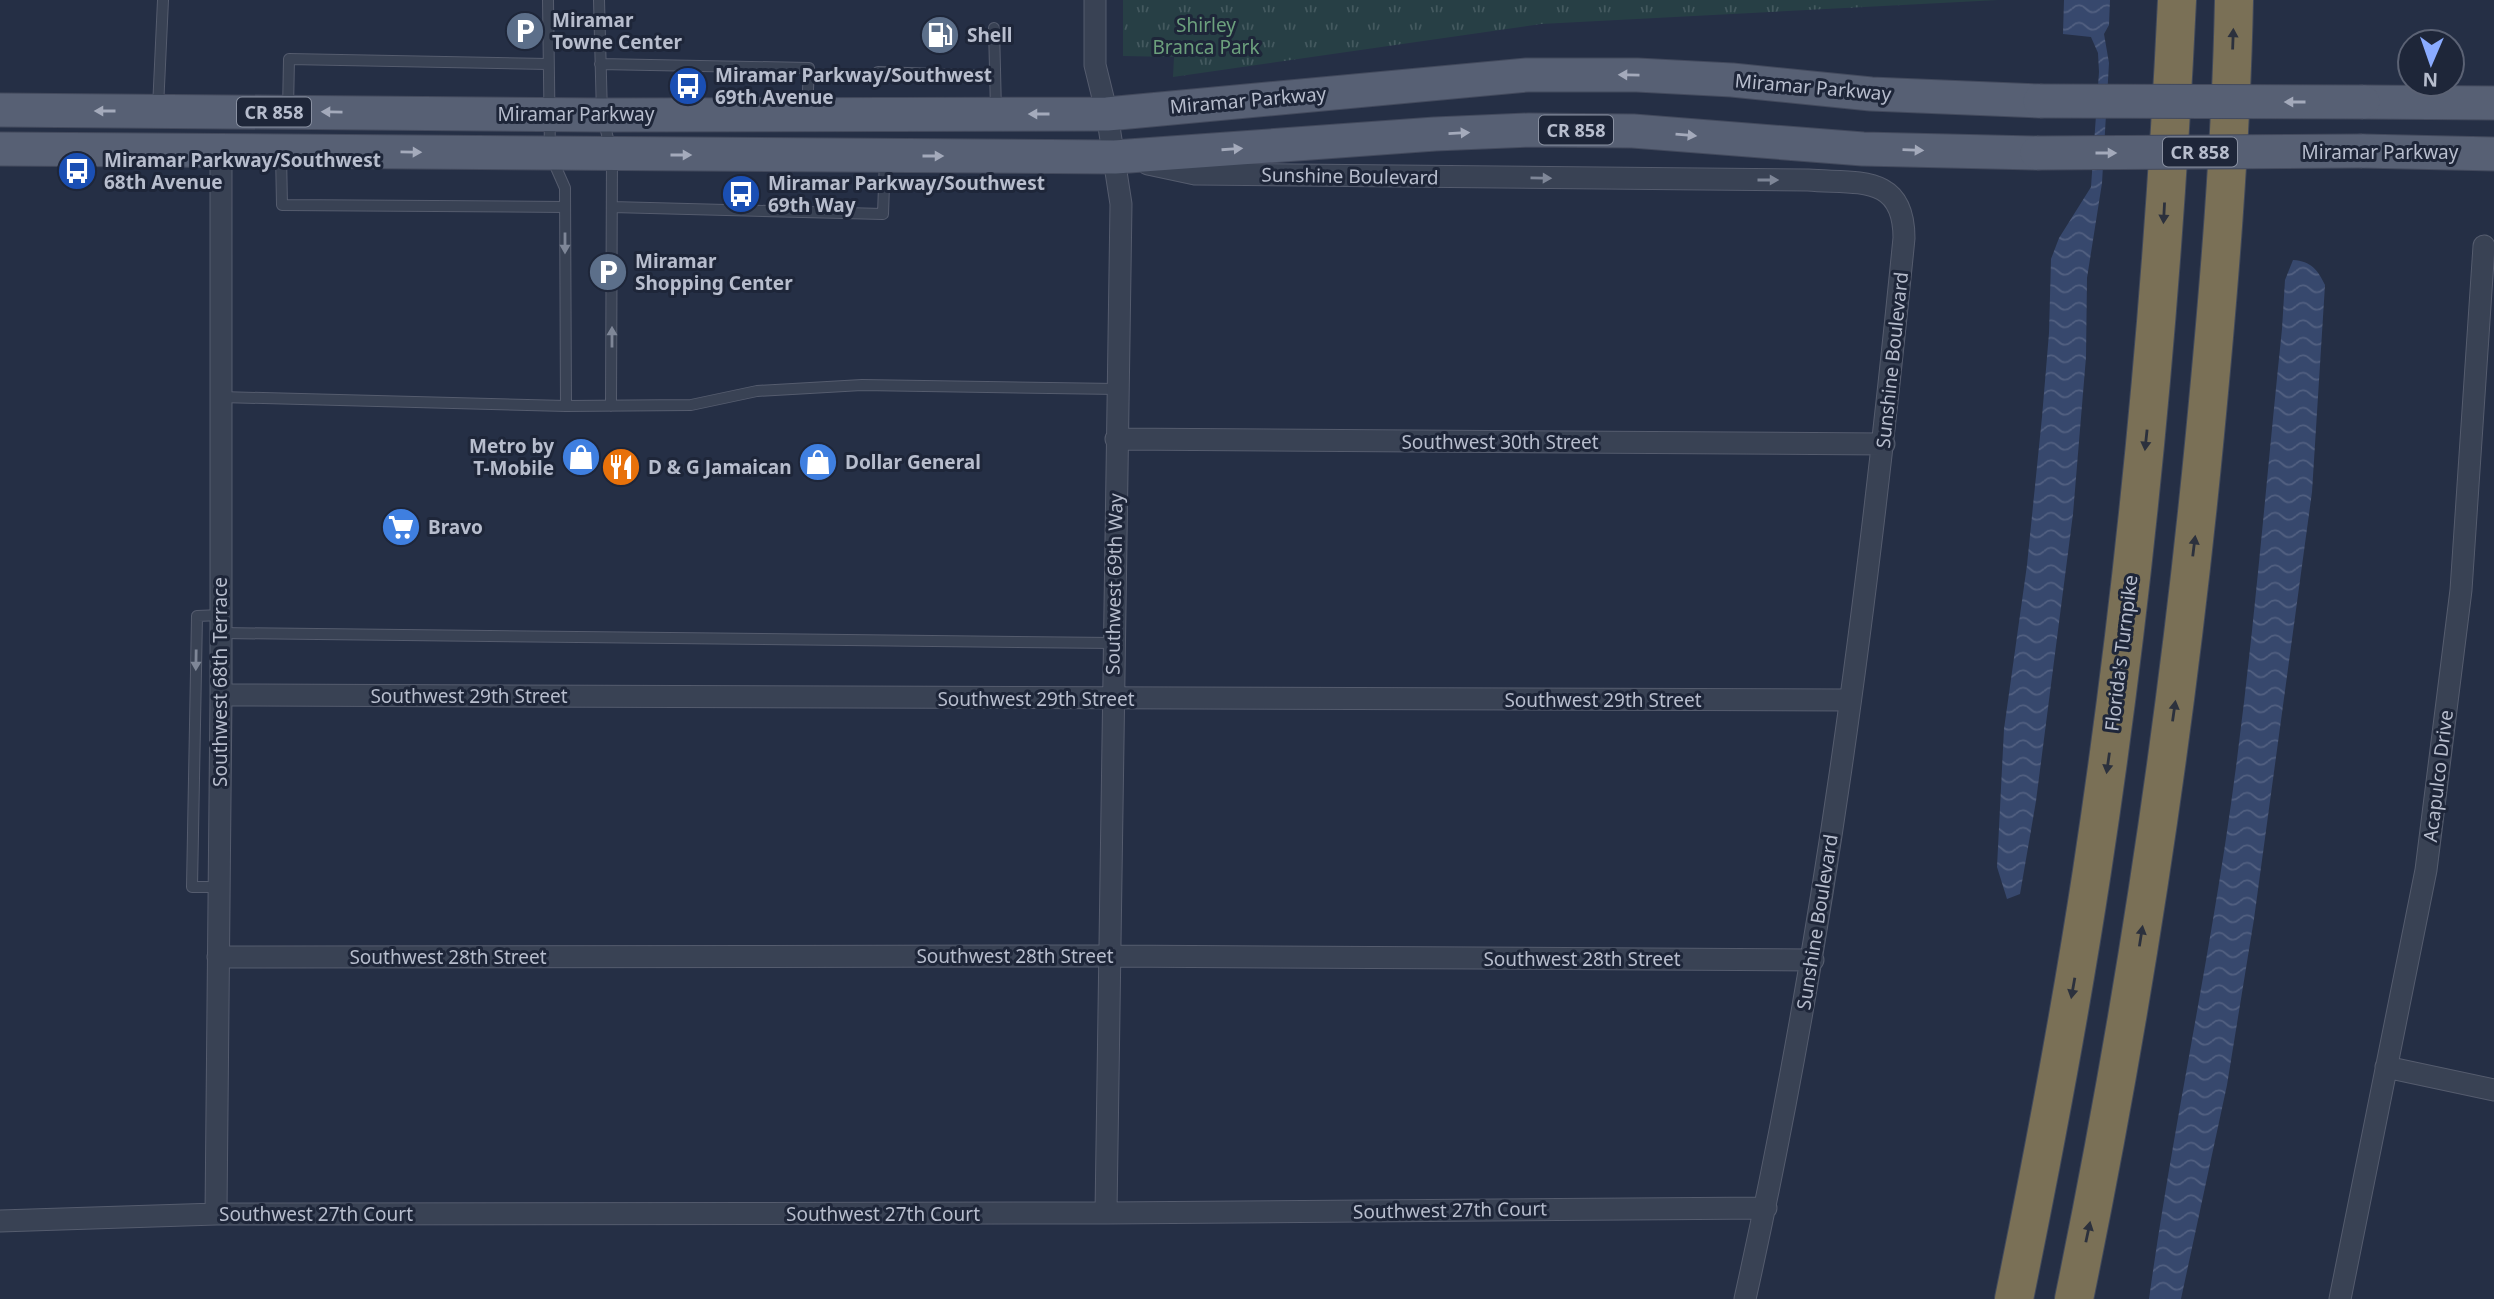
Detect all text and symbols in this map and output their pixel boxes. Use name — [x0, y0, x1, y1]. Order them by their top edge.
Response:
place label: Miramar Towne Center — [552, 7, 683, 55]
parking icon: Miramar Towne Center — [504, 10, 546, 52]
park label: Shirley Branca Park — [1152, 12, 1260, 60]
fuel station icon: Shell — [919, 14, 961, 56]
place label: Shell — [967, 22, 1013, 48]
one-way arrow — [2228, 28, 2239, 50]
north arrow — [2396, 28, 2466, 98]
place label: Miramar Parkway/Southwest 69th Avenue — [715, 62, 992, 110]
bus stop icon: Miramar Parkway/Southwest 69th Avenue — [667, 65, 709, 107]
street label: Miramar Parkway — [1734, 67, 1893, 107]
text: N — [2422, 67, 2439, 93]
one-way arrow — [1618, 69, 1640, 81]
street label: Miramar Parkway — [1169, 80, 1328, 120]
one-way arrow — [2284, 96, 2306, 108]
road number: CR 858 — [237, 98, 311, 127]
street label: Miramar Parkway — [498, 101, 655, 127]
one-way arrow — [94, 105, 116, 117]
one-way arrow — [321, 106, 343, 118]
one-way arrow — [1028, 108, 1050, 120]
road number: CR 858 — [1539, 116, 1613, 145]
one-way arrow — [1448, 128, 1470, 139]
one-way arrow — [1675, 130, 1697, 141]
road number: CR 858 — [2163, 138, 2237, 167]
street label: Miramar Parkway — [2302, 139, 2459, 165]
one-way arrow — [1221, 144, 1243, 155]
one-way arrow — [1902, 144, 1924, 156]
one-way arrow — [400, 146, 422, 158]
place label: Miramar Parkway/Southwest 68th Avenue — [104, 147, 381, 195]
one-way arrow — [2095, 147, 2117, 159]
one-way arrow — [670, 149, 692, 160]
bus stop icon: Miramar Parkway/Southwest 68th Avenue — [56, 150, 98, 192]
one-way arrow — [922, 150, 944, 162]
street label: Sunshine Boulevard — [1261, 161, 1439, 191]
place label: Miramar Parkway/Southwest 69th Way — [768, 170, 1045, 218]
one-way arrow — [1530, 172, 1552, 184]
bus stop icon: Miramar Parkway/Southwest 69th Way — [720, 173, 762, 215]
one-way arrow — [1758, 174, 1780, 186]
one-way arrow — [2158, 202, 2169, 224]
one-way arrow — [559, 232, 571, 254]
place label: Miramar Shopping Center — [635, 248, 793, 296]
parking icon: Miramar Shopping Center — [587, 251, 629, 293]
street label: Sunshine Boulevard — [1870, 270, 1914, 450]
one-way arrow — [606, 326, 617, 348]
street label: Southwest 30th Street — [1401, 429, 1599, 455]
one-way arrow — [2140, 429, 2151, 451]
place label: Metro by T-Mobile — [469, 433, 554, 481]
shop icon: Metro by T-Mobile — [560, 436, 602, 478]
shop icon: Dollar General — [797, 441, 839, 483]
restaurant icon: D & G Jamaican — [600, 446, 642, 488]
place label: Dollar General — [845, 449, 981, 475]
place label: D & G Jamaican — [648, 454, 792, 480]
street label: Southwest 69th Way — [1099, 493, 1129, 675]
supermarket icon: Bravo — [380, 506, 422, 548]
place label: Bravo — [428, 514, 483, 540]
one-way arrow — [2188, 535, 2199, 557]
street label: Florida's Turnpike — [2099, 573, 2143, 733]
street label: Southwest 68th Terrace — [207, 577, 233, 787]
one-way arrow — [190, 650, 202, 672]
street label: Southwest 29th Street — [370, 683, 568, 709]
street label: Southwest 29th Street — [937, 686, 1135, 712]
street label: Southwest 29th Street — [1504, 687, 1702, 713]
one-way arrow — [2169, 700, 2180, 722]
street label: Acapulco Drive — [2417, 709, 2459, 843]
one-way arrow — [2102, 752, 2113, 774]
street label: Sunshine Boulevard — [1790, 832, 1844, 1012]
one-way arrow — [2136, 925, 2147, 947]
street label: Southwest 28th Street — [916, 943, 1114, 969]
street label: Southwest 28th Street — [349, 944, 547, 970]
street label: Southwest 28th Street — [1483, 946, 1681, 972]
one-way arrow — [2067, 977, 2078, 999]
street label: Southwest 27th Court — [1353, 1195, 1547, 1225]
street label: Southwest 27th Court — [219, 1201, 413, 1227]
street label: Southwest 27th Court — [786, 1201, 980, 1227]
one-way arrow — [2082, 1221, 2093, 1243]

